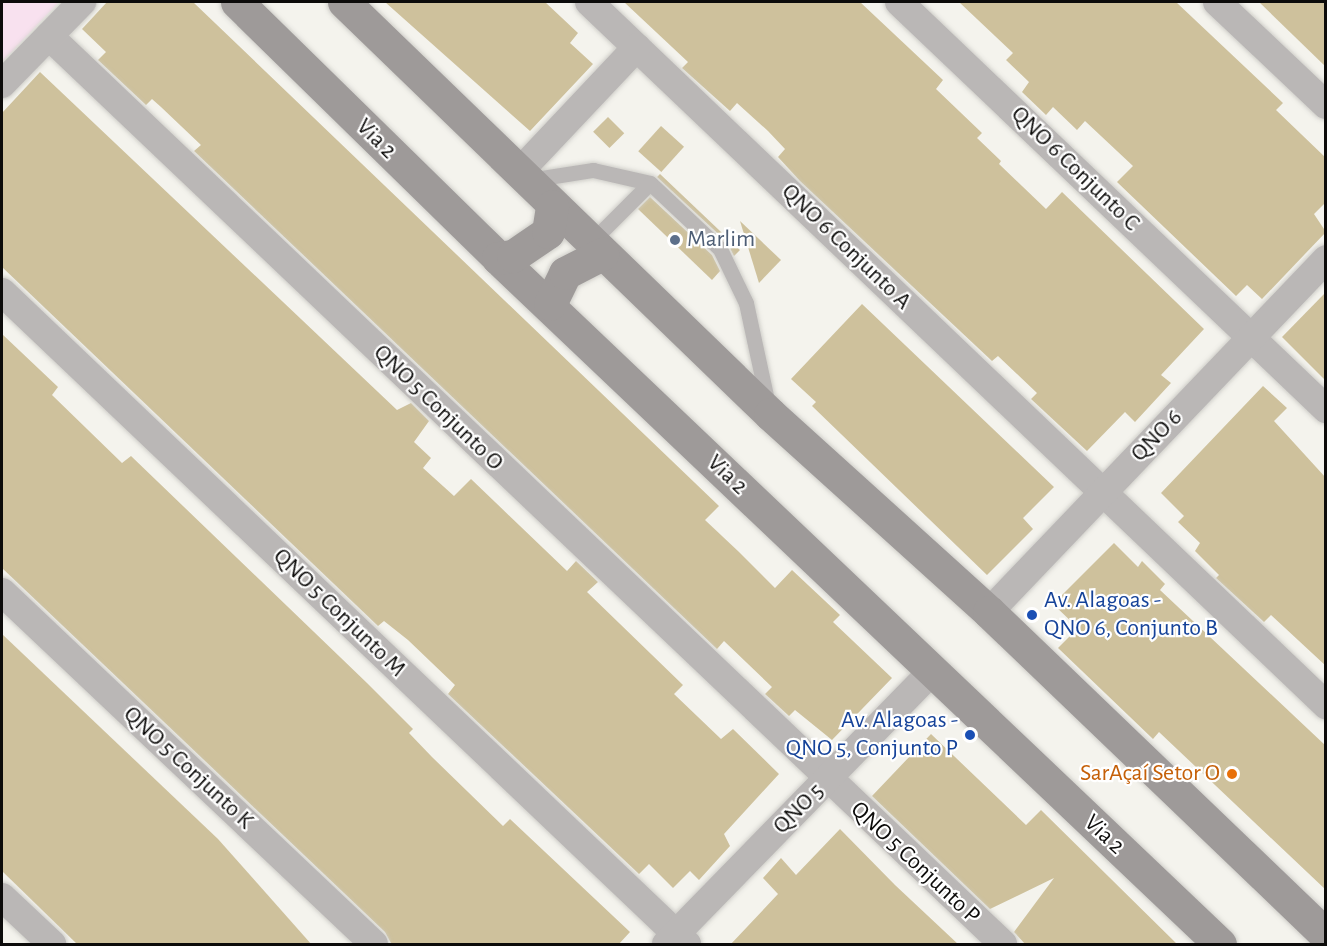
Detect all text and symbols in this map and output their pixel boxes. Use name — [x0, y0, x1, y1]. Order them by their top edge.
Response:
street label: QNO 6 Conjunto C — [1005, 100, 1145, 238]
street label: Via 2 — [350, 113, 402, 165]
street label: QNO 6 Conjunto A — [775, 178, 917, 316]
place label: Marlim — [687, 226, 755, 254]
marker: Marlim — [668, 233, 682, 247]
street label: QNO 5 Conjunto O — [367, 339, 509, 477]
street label: QNO 6 — [1125, 404, 1189, 468]
street label: Via 2 — [701, 449, 753, 501]
street label: QNO 5 Conjunto M — [267, 542, 411, 684]
place label: Av. Alagoas - QNO 6, Conjunto B — [1044, 587, 1218, 643]
marker: Av. Alagoas - QNO 6, Conjunto B — [1025, 608, 1039, 622]
street label: QNO 5 Conjunto K — [117, 700, 259, 836]
place label: Av. Alagoas - QNO 5, Conjunto P — [786, 707, 958, 763]
marker: Av. Alagoas - QNO 5, Conjunto P — [963, 728, 977, 742]
place label: SarAçaí Setor O — [1080, 760, 1220, 788]
marker: SarAçaí Setor O — [1225, 767, 1239, 781]
street label: QNO 5 — [767, 777, 831, 841]
street label: QNO 5 Conjunto P — [844, 796, 986, 930]
street label: Via 2 — [1078, 809, 1130, 861]

